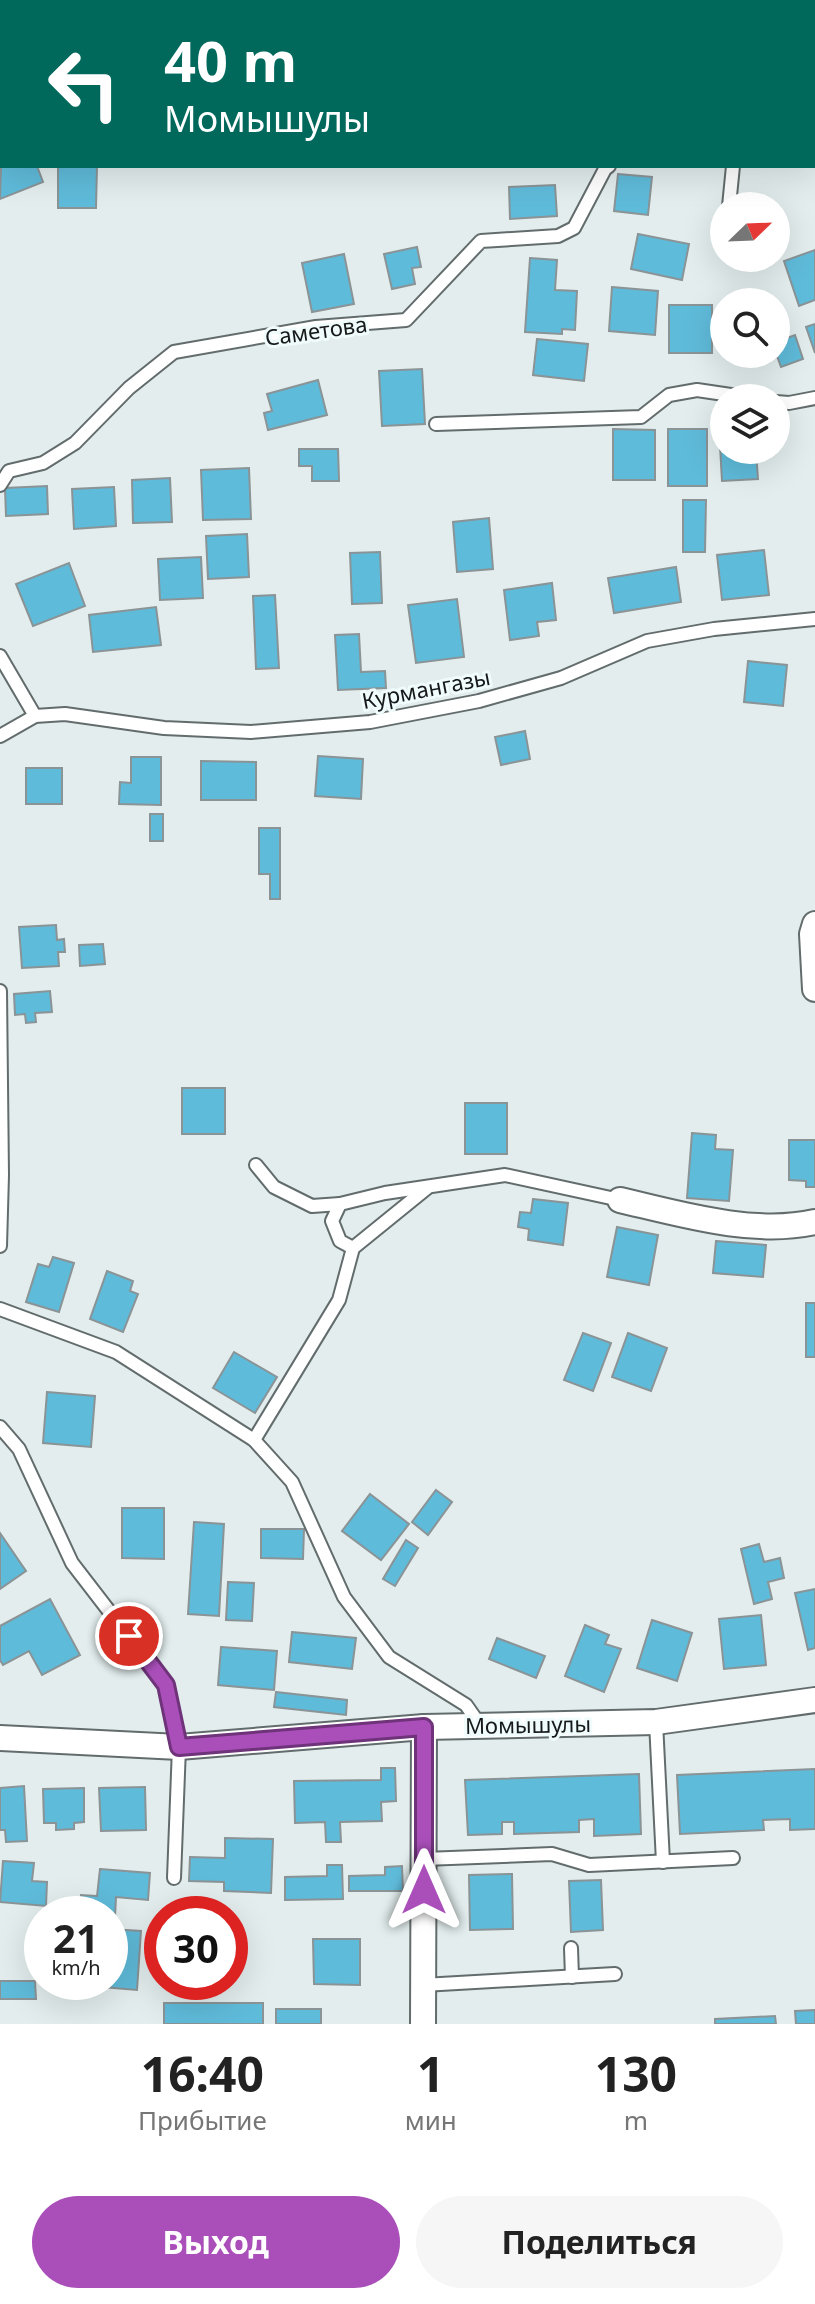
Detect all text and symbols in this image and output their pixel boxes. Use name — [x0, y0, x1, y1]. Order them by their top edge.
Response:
text: 40 m — [164, 22, 297, 98]
icon: left — [32, 32, 136, 136]
text: Момышулы — [164, 94, 370, 143]
north arrow — [710, 192, 790, 272]
map controls — [710, 192, 790, 464]
button: search — [710, 288, 790, 368]
street label: Саметова — [263, 308, 369, 352]
button: layers — [710, 384, 790, 464]
street label: Курмангазы — [359, 661, 493, 715]
pin — [95, 1602, 163, 1670]
icon: arrive — [107, 1614, 151, 1658]
street label: Момышулы — [465, 1708, 591, 1740]
position arrow — [382, 1848, 466, 1932]
speed limit sign: 30 — [144, 1896, 248, 2000]
text: 21 — [53, 1910, 99, 1965]
text: km/h — [51, 1954, 101, 1981]
text: 16:40 — [141, 2041, 264, 2106]
text: 1 — [417, 2041, 444, 2106]
text: 130 — [595, 2041, 677, 2106]
text: Прибытие — [138, 2102, 267, 2138]
text: мин — [405, 2102, 457, 2138]
text: m — [624, 2102, 648, 2138]
button: Выход — [32, 2196, 400, 2288]
button: Поделиться — [416, 2196, 783, 2288]

